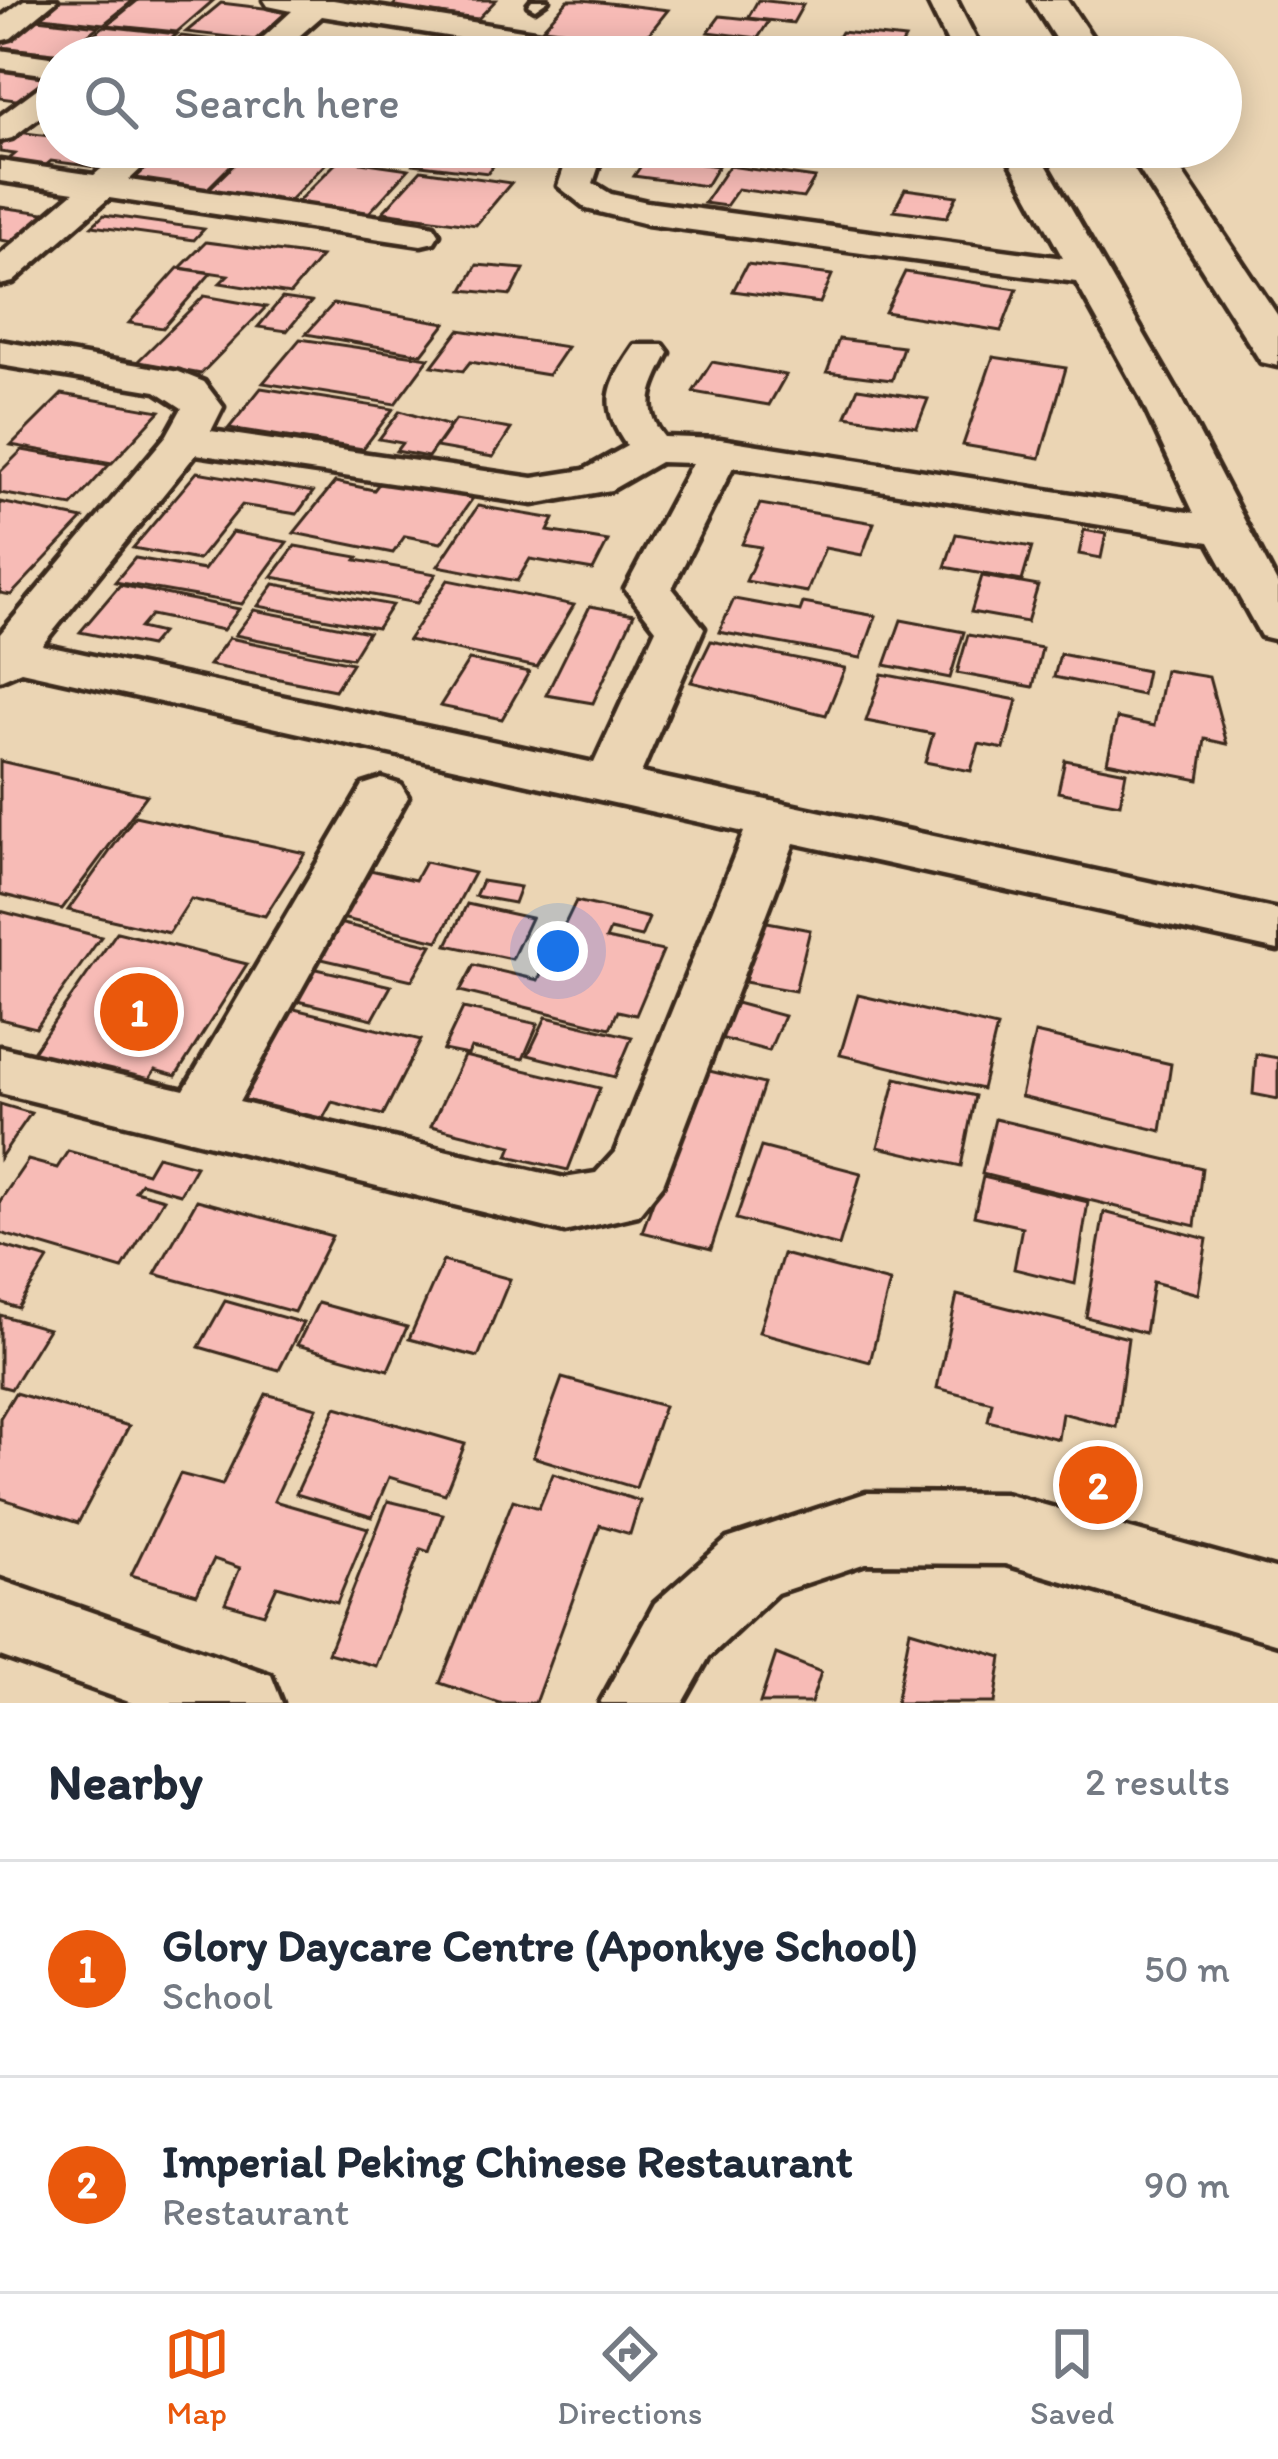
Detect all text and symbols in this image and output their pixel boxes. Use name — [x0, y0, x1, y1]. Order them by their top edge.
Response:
search box — [36, 36, 1242, 168]
icon: search — [78, 69, 144, 135]
text: Search here — [174, 75, 400, 129]
your location — [528, 921, 588, 981]
pin: 1 — [100, 967, 178, 1057]
pin: 2 — [1059, 1440, 1137, 1530]
text: Nearby — [48, 1751, 203, 1812]
text: 2 results — [1085, 1758, 1230, 1805]
text: Glory Daycare Centre (Aponkye School) — [162, 1918, 918, 1972]
text: 1 — [78, 1945, 96, 1992]
text: 50 m — [1144, 1945, 1230, 1992]
text: School — [162, 1972, 273, 2019]
text: Imperial Peking Chinese Restaurant — [162, 2134, 853, 2188]
text: 2 — [77, 2161, 97, 2208]
text: 90 m — [1144, 2161, 1230, 2208]
text: Restaurant — [162, 2188, 349, 2235]
tab: Map — [164, 2321, 230, 2432]
tab: Directions — [557, 2321, 702, 2432]
tab: Saved — [1030, 2321, 1114, 2432]

